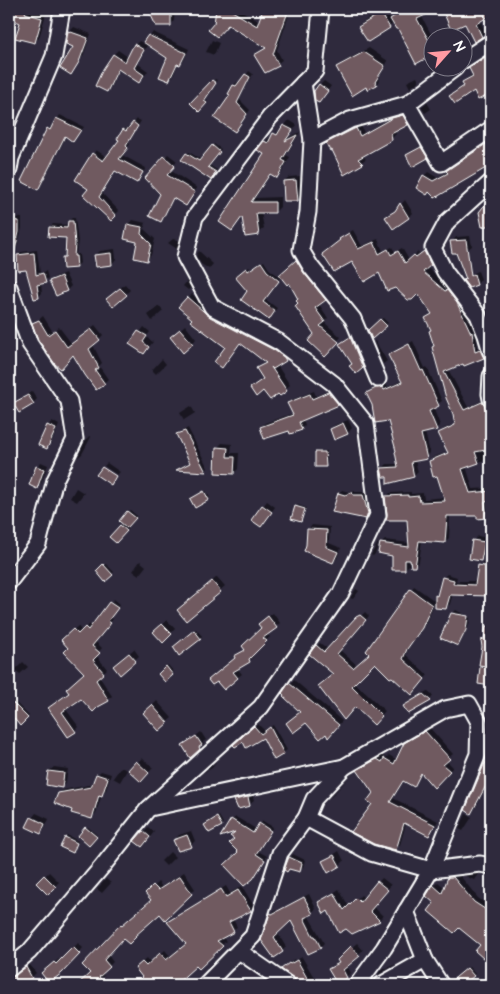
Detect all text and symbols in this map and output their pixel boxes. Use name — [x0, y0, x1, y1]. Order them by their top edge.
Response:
north arrow — [422, 28, 472, 78]
text: N — [448, 38, 470, 55]

